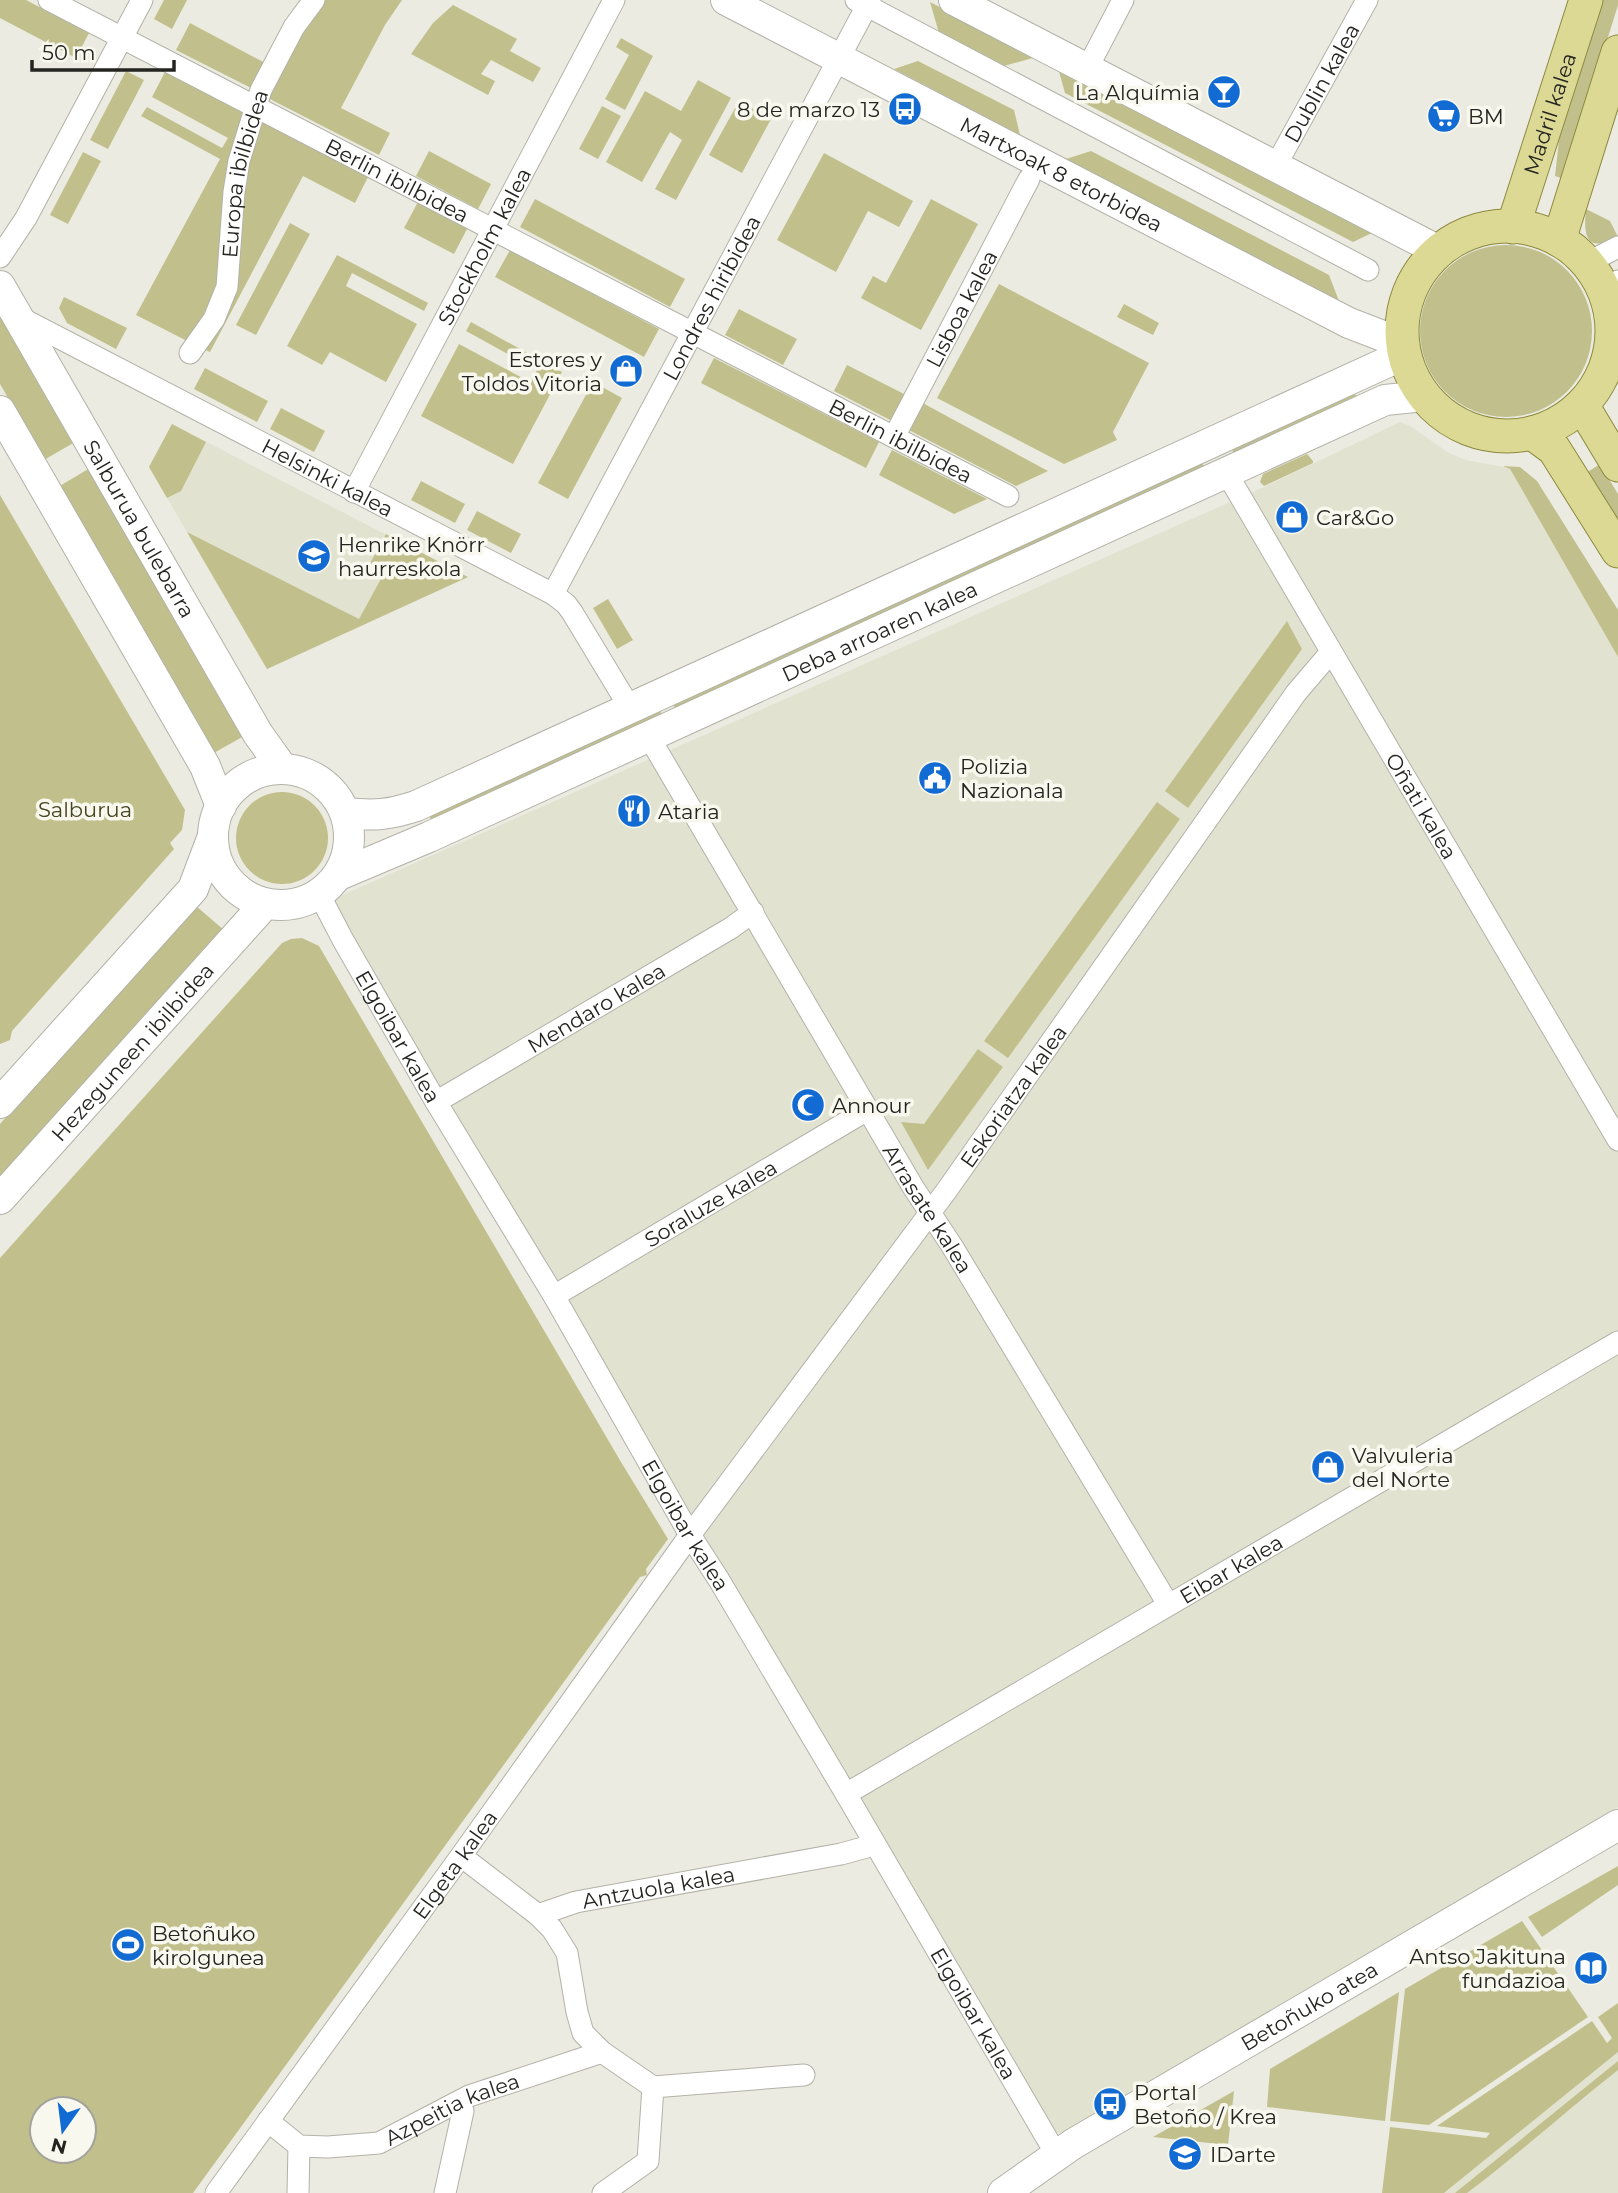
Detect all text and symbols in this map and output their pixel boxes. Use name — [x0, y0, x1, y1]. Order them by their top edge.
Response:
street label: Dublin kalea — [1279, 19, 1364, 147]
scale bar — [32, 28, 173, 72]
text: 50 m — [42, 40, 96, 65]
street label: Madril kalea — [1518, 49, 1581, 178]
bar icon: La Alquímia — [1205, 73, 1243, 111]
place label: La Alquímia — [1075, 80, 1200, 105]
street label: Europa ibilbidea — [217, 87, 273, 259]
bus stop icon: 8 de marzo 13 — [886, 90, 924, 128]
place label: 8 de marzo 13 — [737, 97, 880, 122]
supermarket icon: BM — [1425, 97, 1463, 135]
place label: BM — [1468, 104, 1504, 129]
street label: Martxoak 8 etorbidea — [956, 111, 1167, 237]
street label: Berlin ibilbidea — [321, 133, 473, 227]
street label: Stockholm kalea — [432, 163, 536, 329]
street label: Londres hiribidea — [657, 211, 765, 384]
street label: Lisboa kalea — [920, 246, 1002, 371]
place label: Estores y Toldos Vitoria — [462, 347, 603, 396]
shop icon: Estores y Toldos Vitoria — [607, 352, 645, 390]
street label: Berlin ibilbidea — [825, 393, 977, 488]
street label: Helsinki kalea — [258, 433, 398, 522]
street label: Salburua bulebarra — [79, 435, 201, 622]
shop icon: Car&Go — [1273, 498, 1311, 536]
place label: Car&Go — [1316, 505, 1394, 530]
place label: Henrike Knörr haurreskola — [338, 532, 485, 581]
school or university icon: Henrike Knörr haurreskola — [295, 537, 333, 575]
street label: Deba arroaren kalea — [778, 576, 981, 687]
street label: Oñati kalea — [1381, 748, 1463, 863]
place label: Polizia Nazionala — [960, 754, 1064, 803]
public building icon: Polizia Nazionala — [916, 759, 954, 797]
restaurant icon: Ataria — [615, 792, 653, 830]
park label: Salburua — [38, 797, 132, 822]
place label: Ataria — [658, 799, 720, 824]
street label: Hezeguneen ibilbidea — [46, 957, 219, 1146]
street label: Mendaro kalea — [523, 957, 670, 1058]
street label: Elgoibar kalea — [350, 966, 446, 1107]
street label: Eskoriatza kalea — [954, 1020, 1072, 1172]
mosque icon: Annour — [789, 1086, 827, 1124]
place label: Annour — [832, 1093, 911, 1118]
street label: Arrasate kalea — [878, 1140, 978, 1278]
street label: Soraluze kalea — [640, 1154, 781, 1252]
place label: Valvuleria del Norte — [1352, 1443, 1454, 1492]
shop icon: Valvuleria del Norte — [1309, 1448, 1347, 1486]
street label: Elgoibar kalea — [637, 1455, 735, 1595]
street label: Eibar kalea — [1175, 1529, 1287, 1609]
street label: Elgeta kalea — [407, 1805, 502, 1924]
street label: Antzuola kalea — [580, 1861, 737, 1913]
place label: Betoñuko kirolgunea — [152, 1921, 265, 1970]
sports icon: Betoñuko kirolgunea — [109, 1926, 147, 1964]
street label: Elgoibar kalea — [926, 1943, 1022, 2084]
place label: Antso Jakituna fundazioa — [1409, 1944, 1566, 1993]
library icon: Antso Jakituna fundazioa — [1572, 1949, 1610, 1987]
street label: Betoñuko atea — [1236, 1956, 1382, 2056]
street label: Azpeitia kalea — [381, 2068, 522, 2150]
place label: Portal Betoño / Krea — [1134, 2080, 1277, 2129]
bus stop icon: Portal Betoño / Krea — [1091, 2085, 1129, 2123]
north arrow — [28, 2095, 98, 2165]
text: N — [49, 2133, 69, 2159]
school or university icon: IDarte — [1166, 2135, 1204, 2173]
place label: IDarte — [1210, 2142, 1276, 2167]

